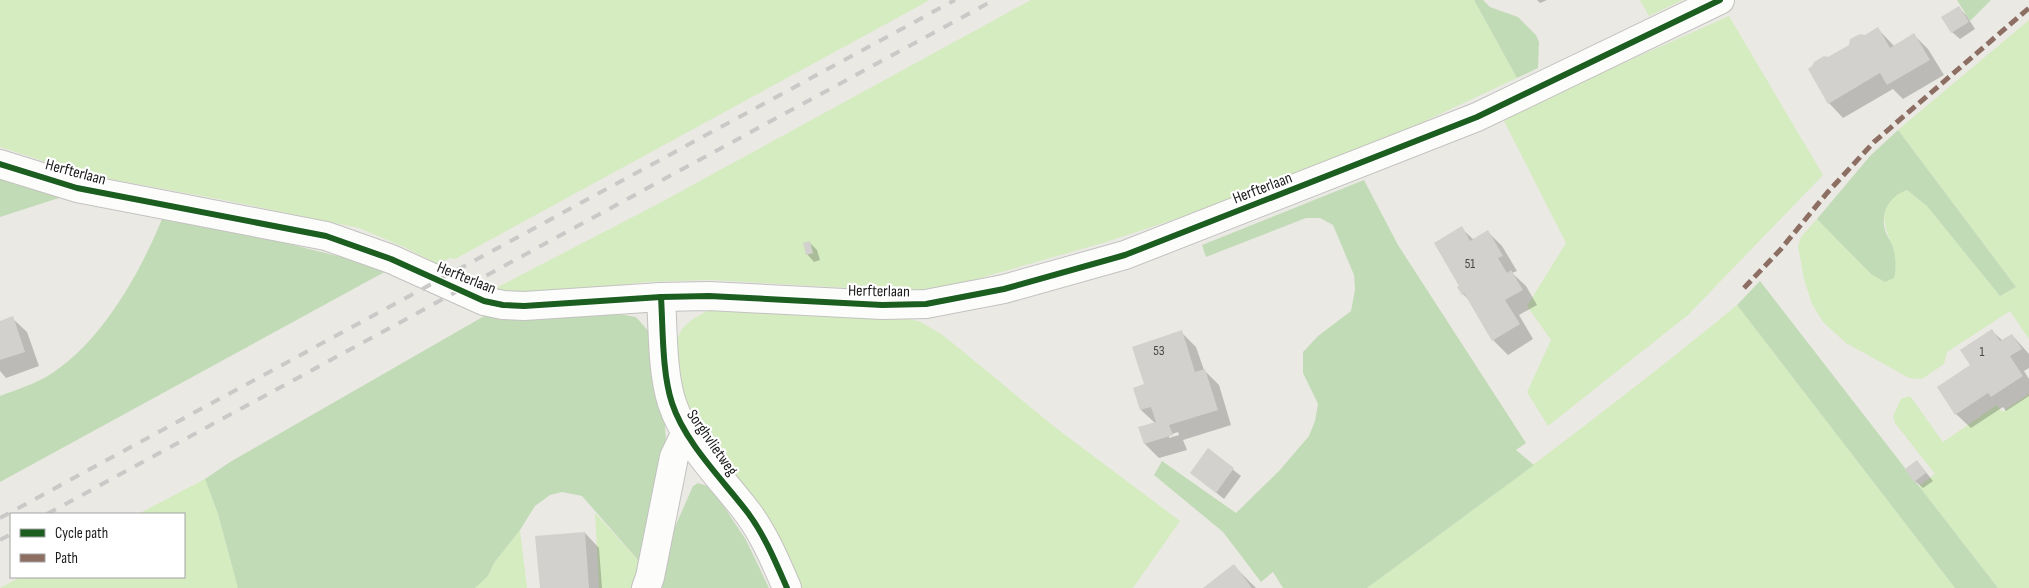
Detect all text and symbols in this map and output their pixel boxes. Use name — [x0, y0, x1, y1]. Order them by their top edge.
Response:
street label: Herfterlaan — [43, 155, 108, 190]
street label: Herfterlaan — [1230, 168, 1295, 208]
house number: 51 — [1465, 255, 1475, 272]
street label: Herfterlaan — [434, 258, 499, 299]
street label: Herfterlaan — [848, 281, 910, 302]
house number: 53 — [1153, 342, 1165, 359]
house number: 1 — [1980, 343, 1985, 360]
street label: Sorghvlietweg — [682, 406, 741, 480]
legend — [10, 513, 185, 578]
text: Cycle path — [55, 524, 108, 543]
text: Path — [55, 549, 78, 568]

